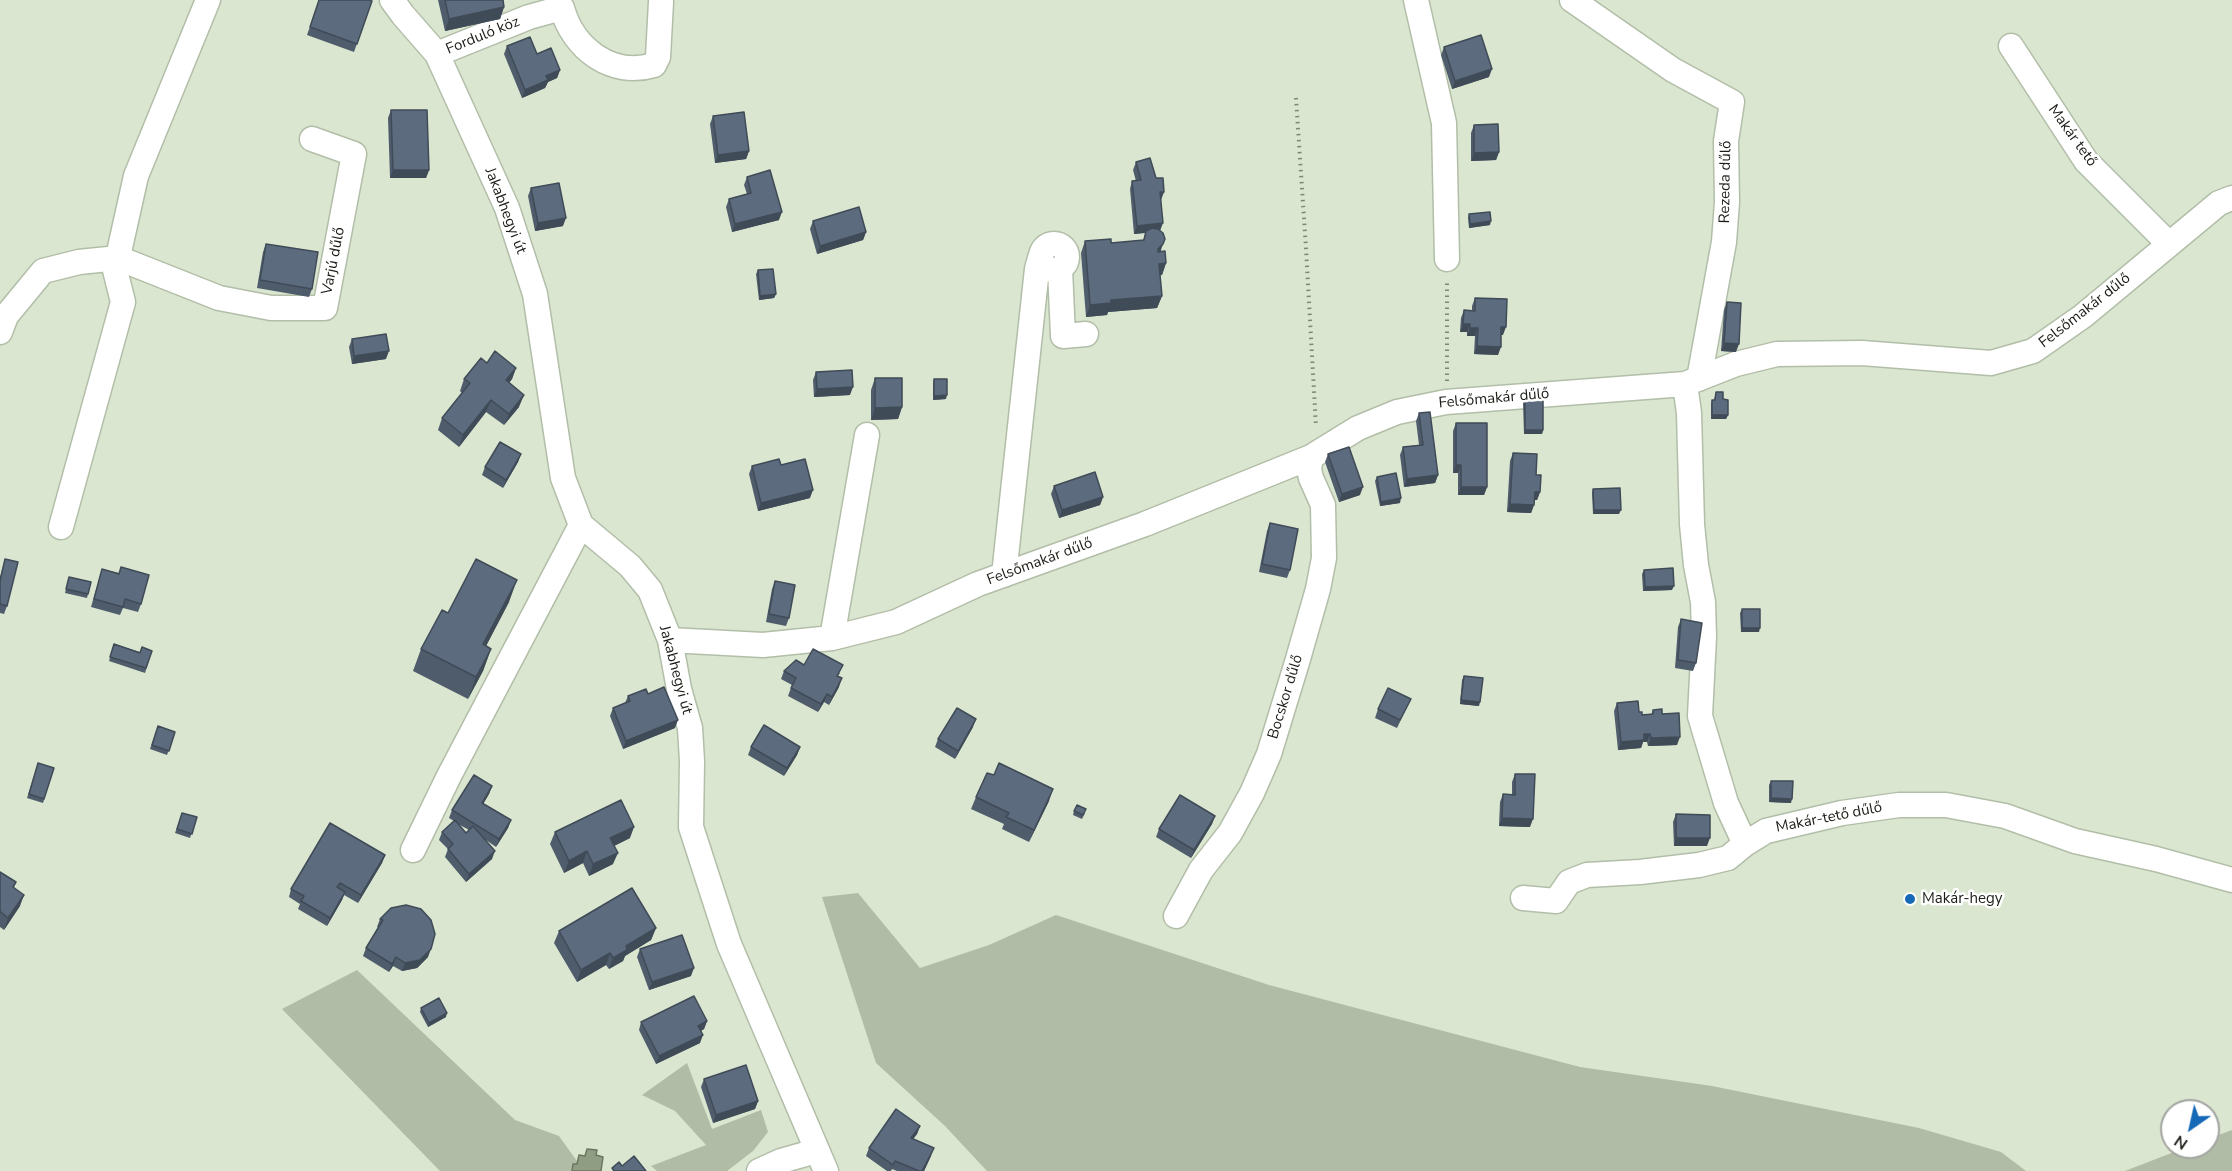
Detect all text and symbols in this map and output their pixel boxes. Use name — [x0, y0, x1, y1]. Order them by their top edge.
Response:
street label: Forduló köz — [444, 13, 522, 59]
street label: Makár tető — [2044, 102, 2100, 170]
street label: Rezeda dűlő — [1716, 140, 1736, 224]
street label: Jakabhegyi út — [480, 165, 530, 257]
street label: Varjú dűlő — [319, 226, 349, 296]
street label: Felsőmakár dűlő — [2036, 270, 2134, 352]
street label: Felsőmakár dűlő — [1438, 385, 1550, 413]
street label: Felsőmakár dűlő — [985, 535, 1095, 589]
street label: Jakabhegyi út — [655, 624, 695, 716]
street label: Bocskor dűlő — [1265, 653, 1307, 741]
street label: Makár-tető dűlő — [1774, 799, 1884, 837]
place label: Makár-hegy — [1922, 890, 2003, 908]
marker: Makár-hegy — [1903, 892, 1917, 906]
north arrow — [2160, 1099, 2220, 1159]
text: N — [2170, 1130, 2192, 1155]

